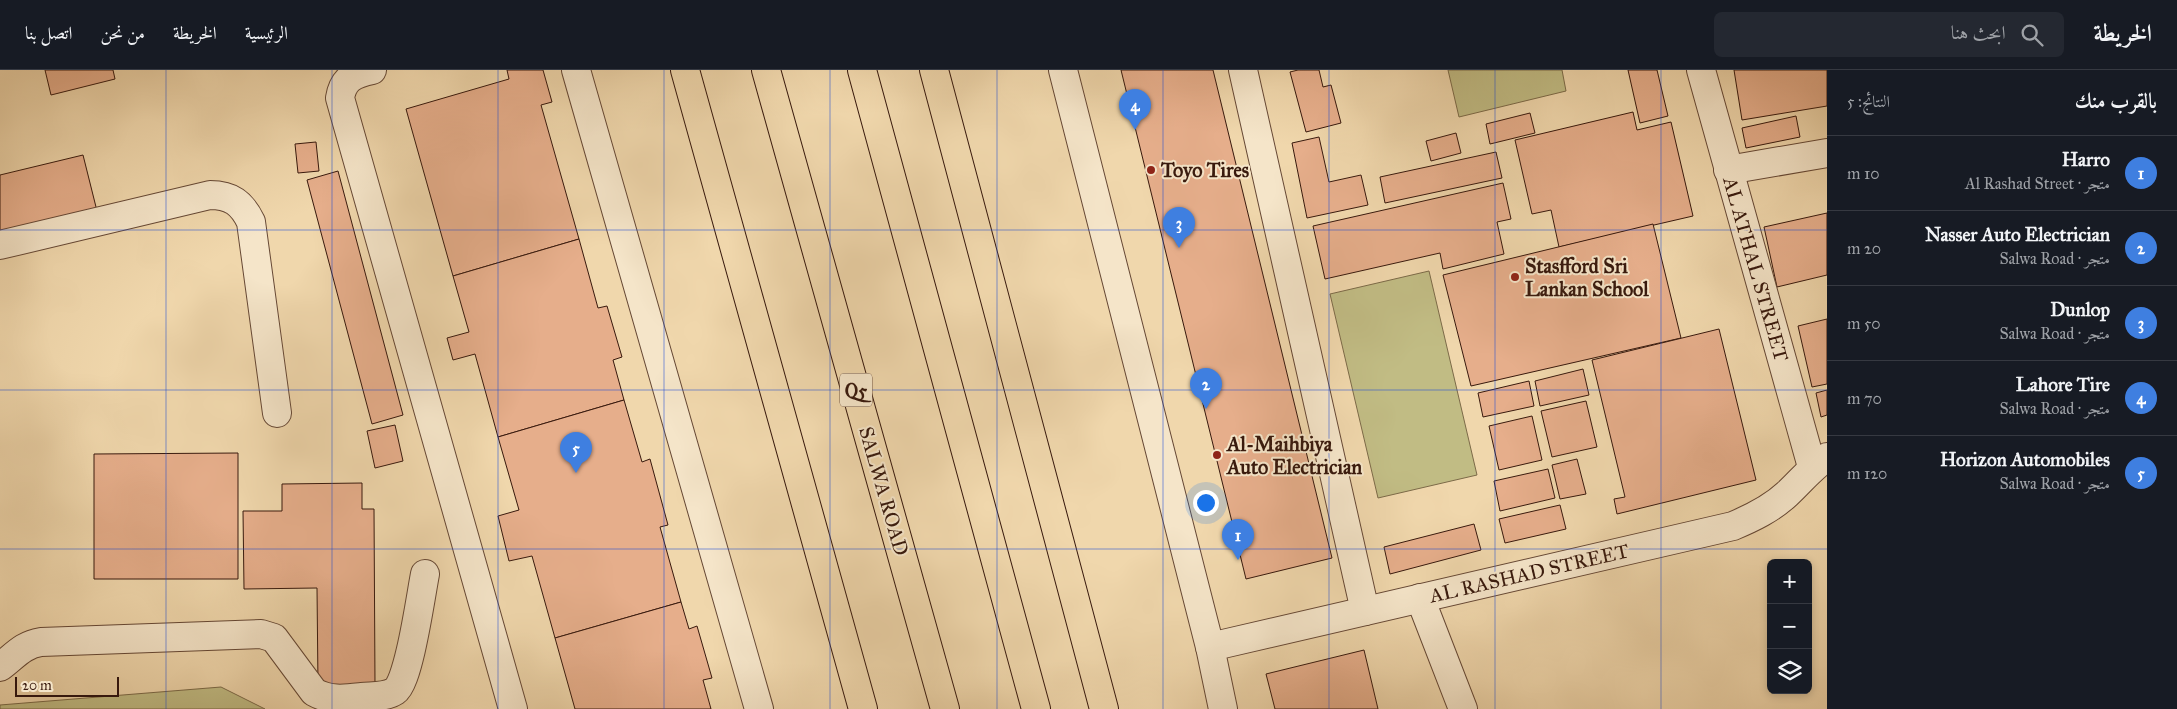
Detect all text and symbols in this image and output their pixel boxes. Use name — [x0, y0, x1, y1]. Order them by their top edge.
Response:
search box — [1714, 12, 2064, 57]
text: الخريطة — [2094, 18, 2152, 48]
text: ابحث هنا — [1951, 21, 2006, 44]
icon: search — [2018, 21, 2046, 49]
text: اتصل بنا — [25, 22, 72, 44]
text: من نحن — [100, 22, 145, 44]
text: الخريطة — [173, 22, 217, 44]
text: الرئيسية — [245, 22, 288, 44]
text: بالقرب منك — [2075, 88, 2157, 114]
pin: 4 — [1119, 89, 1151, 130]
text: النتائج: 5 — [1847, 92, 1890, 111]
text: Harro — [2062, 148, 2110, 171]
place label: Toyo Tires — [1160, 158, 1250, 183]
marker: Toyo Tires — [1145, 164, 1157, 176]
text: 10 m — [1847, 164, 1879, 183]
text: 1 — [2138, 164, 2144, 183]
street label: AL ATHAL STREET — [1718, 173, 1794, 364]
text: متجر · Al Rashad Street — [1965, 174, 2110, 193]
pin: 3 — [1163, 207, 1195, 248]
text: Nasser Auto Electrician — [1925, 223, 2110, 246]
text: 20 m — [1847, 239, 1881, 258]
text: 2 — [2137, 239, 2145, 258]
text: متجر · Salwa Road — [1999, 249, 2110, 268]
place label: Stasfford Sri Lankan School — [1525, 254, 1649, 301]
marker: Stasfford Sri Lankan School — [1509, 271, 1521, 283]
text: Dunlop — [2050, 298, 2110, 321]
text: 50 m — [1847, 314, 1881, 333]
text: 3 — [2138, 314, 2144, 333]
text: متجر · Salwa Road — [1999, 324, 2110, 343]
pin: 2 — [1190, 368, 1222, 409]
text: Lahore Tire — [2016, 373, 2110, 396]
road number: Q5 — [840, 374, 872, 406]
text: 70 m — [1847, 389, 1882, 408]
text: 4 — [2137, 389, 2145, 408]
text: متجر · Salwa Road — [1999, 399, 2110, 418]
street label: SALWA ROAD — [854, 424, 914, 558]
pin: 5 — [560, 432, 592, 473]
place label: Al-Maihbiya Auto Electrician — [1225, 432, 1362, 479]
text: Horizon Automobiles — [1940, 448, 2110, 471]
marker: Al-Maihbiya Auto Electrician — [1211, 449, 1223, 461]
text: 120 m — [1847, 464, 1887, 483]
text: 5 — [2137, 464, 2145, 483]
text: متجر · Salwa Road — [1999, 474, 2110, 493]
your location — [1193, 490, 1219, 516]
pin: 1 — [1222, 519, 1254, 560]
street label: AL RASHAD STREET — [1426, 538, 1631, 608]
map controls — [1767, 559, 1812, 694]
button: + — [1767, 559, 1812, 604]
button: − — [1767, 604, 1812, 649]
button: layers — [1767, 649, 1812, 694]
scale bar — [15, 674, 119, 697]
text: 20 m — [22, 677, 52, 694]

